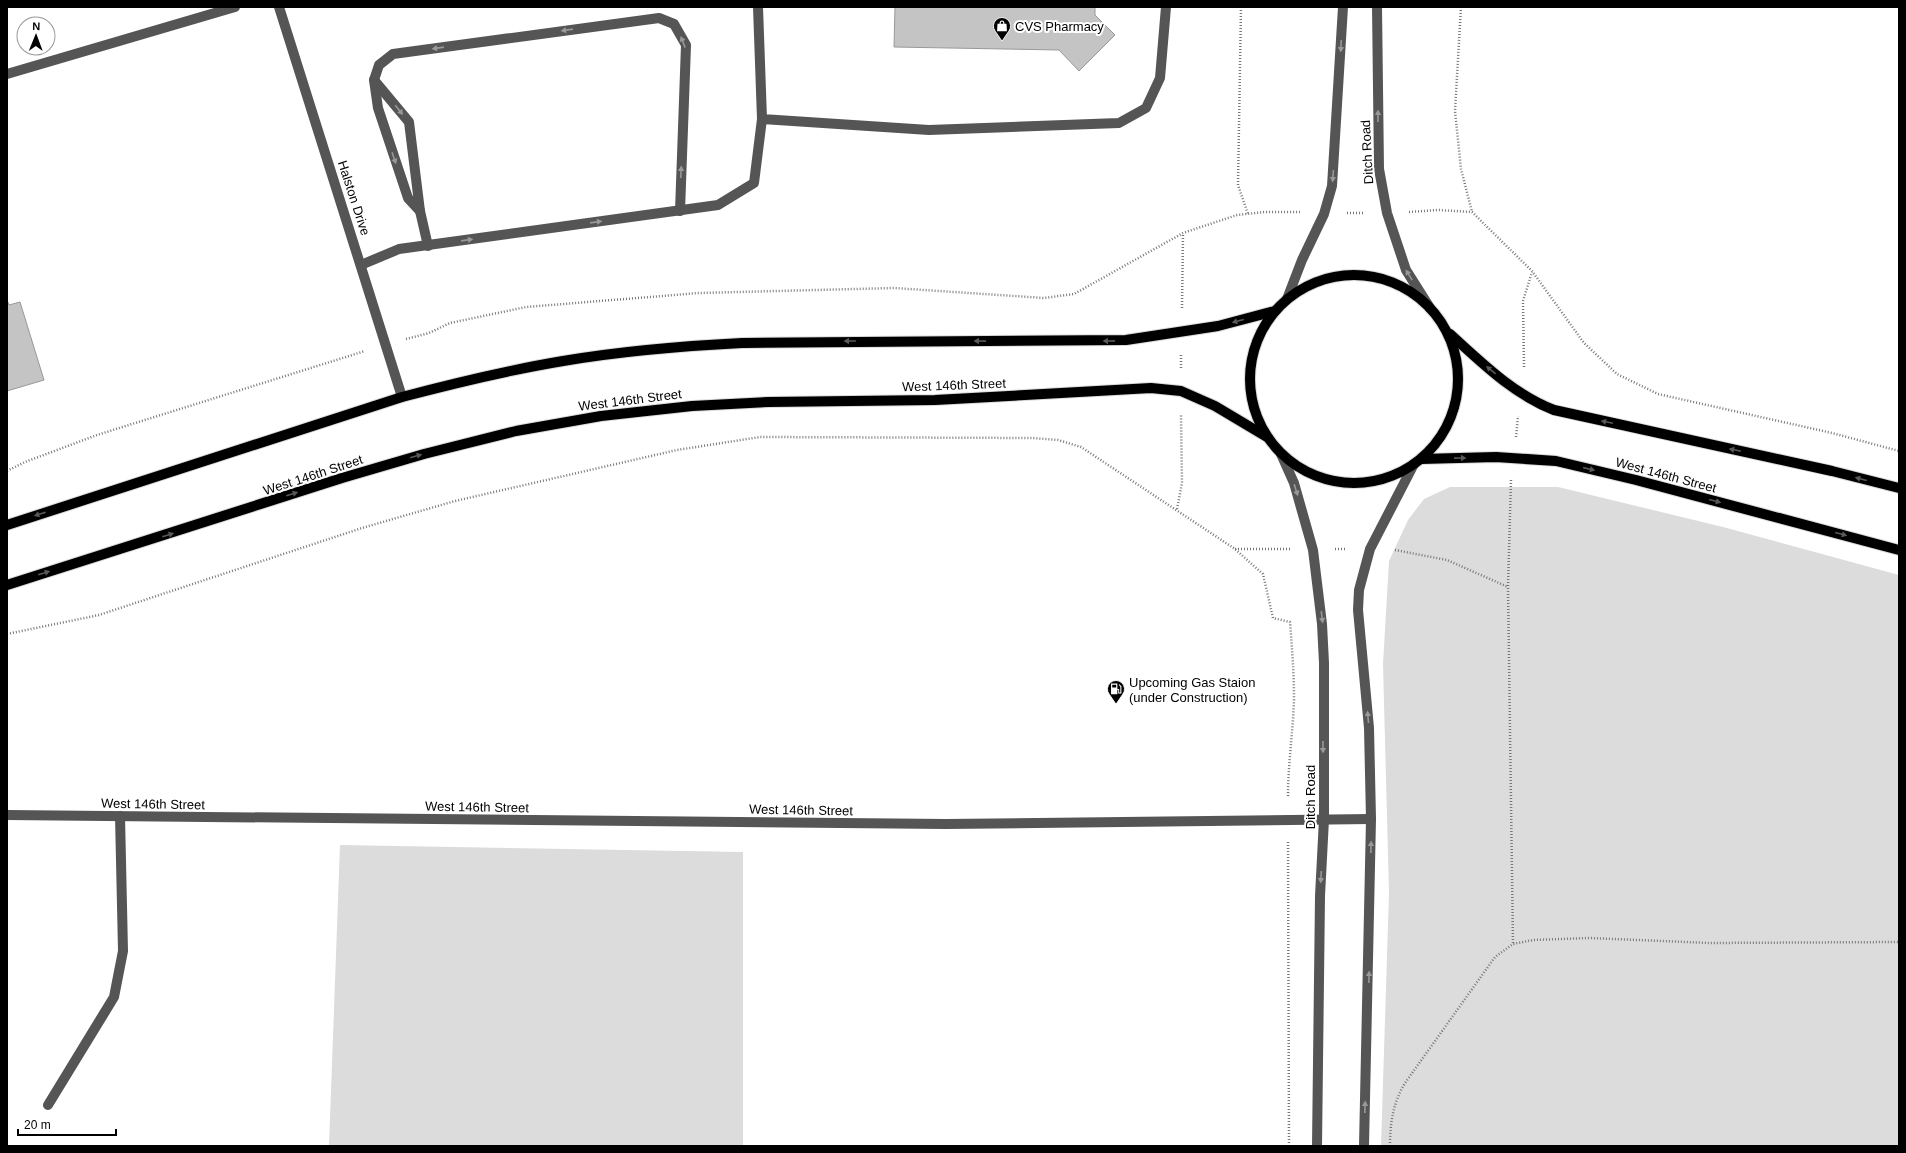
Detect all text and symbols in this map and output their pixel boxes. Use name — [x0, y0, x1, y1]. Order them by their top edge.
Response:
north arrow — [16, 16, 56, 56]
shop icon: CVS Pharmacy — [992, 16, 1012, 41]
place label: CVS Pharmacy — [1015, 19, 1104, 34]
text: N — [32, 20, 40, 32]
one-way arrow — [561, 27, 573, 33]
one-way arrow — [680, 36, 686, 48]
one-way arrow — [1337, 40, 1344, 52]
one-way arrow — [432, 45, 444, 51]
one-way arrow — [395, 104, 403, 115]
one-way arrow — [1375, 109, 1381, 122]
street label: Ditch Road — [1358, 119, 1376, 185]
one-way arrow — [392, 152, 398, 164]
street label: Halston Drive — [335, 159, 373, 237]
one-way arrow — [678, 166, 685, 178]
one-way arrow — [1329, 170, 1336, 182]
one-way arrow — [589, 219, 602, 225]
one-way arrow — [461, 237, 473, 243]
one-way arrow — [1406, 269, 1413, 281]
one-way arrow — [1231, 318, 1243, 324]
one-way arrow — [1103, 337, 1115, 344]
one-way arrow — [843, 338, 856, 344]
one-way arrow — [973, 338, 986, 344]
one-way arrow — [1485, 366, 1496, 375]
street label: West 146th Street — [902, 376, 1007, 394]
street label: West 146th Street — [578, 386, 683, 414]
one-way arrow — [1601, 419, 1614, 425]
one-way arrow — [1728, 446, 1741, 452]
street label: West 146th Street — [261, 452, 365, 498]
one-way arrow — [411, 453, 423, 459]
street label: West 146th Street — [1614, 454, 1718, 496]
one-way arrow — [1454, 455, 1467, 461]
one-way arrow — [1583, 466, 1595, 472]
one-way arrow — [1855, 475, 1867, 481]
one-way arrow — [1293, 484, 1299, 496]
one-way arrow — [286, 491, 298, 497]
one-way arrow — [1709, 498, 1721, 504]
one-way arrow — [34, 511, 46, 517]
one-way arrow — [163, 532, 175, 538]
one-way arrow — [1834, 532, 1847, 538]
one-way arrow — [39, 570, 51, 576]
one-way arrow — [1318, 611, 1325, 623]
place label: Upcoming Gas Staion (under Construction) — [1129, 675, 1255, 705]
fuel station icon: Upcoming Gas Staion (under Construction) — [1106, 679, 1126, 704]
one-way arrow — [1365, 711, 1372, 723]
one-way arrow — [1320, 741, 1326, 754]
street label: Ditch Road — [1303, 765, 1318, 829]
street label: West 146th Street — [101, 796, 205, 812]
street label: West 146th Street — [425, 799, 529, 815]
street label: West 146th Street — [749, 802, 853, 818]
one-way arrow — [1368, 840, 1374, 853]
one-way arrow — [1318, 871, 1324, 884]
one-way arrow — [1366, 970, 1372, 983]
one-way arrow — [1362, 1100, 1368, 1113]
scale bar — [18, 1111, 116, 1137]
text: 20 m — [24, 1118, 51, 1132]

